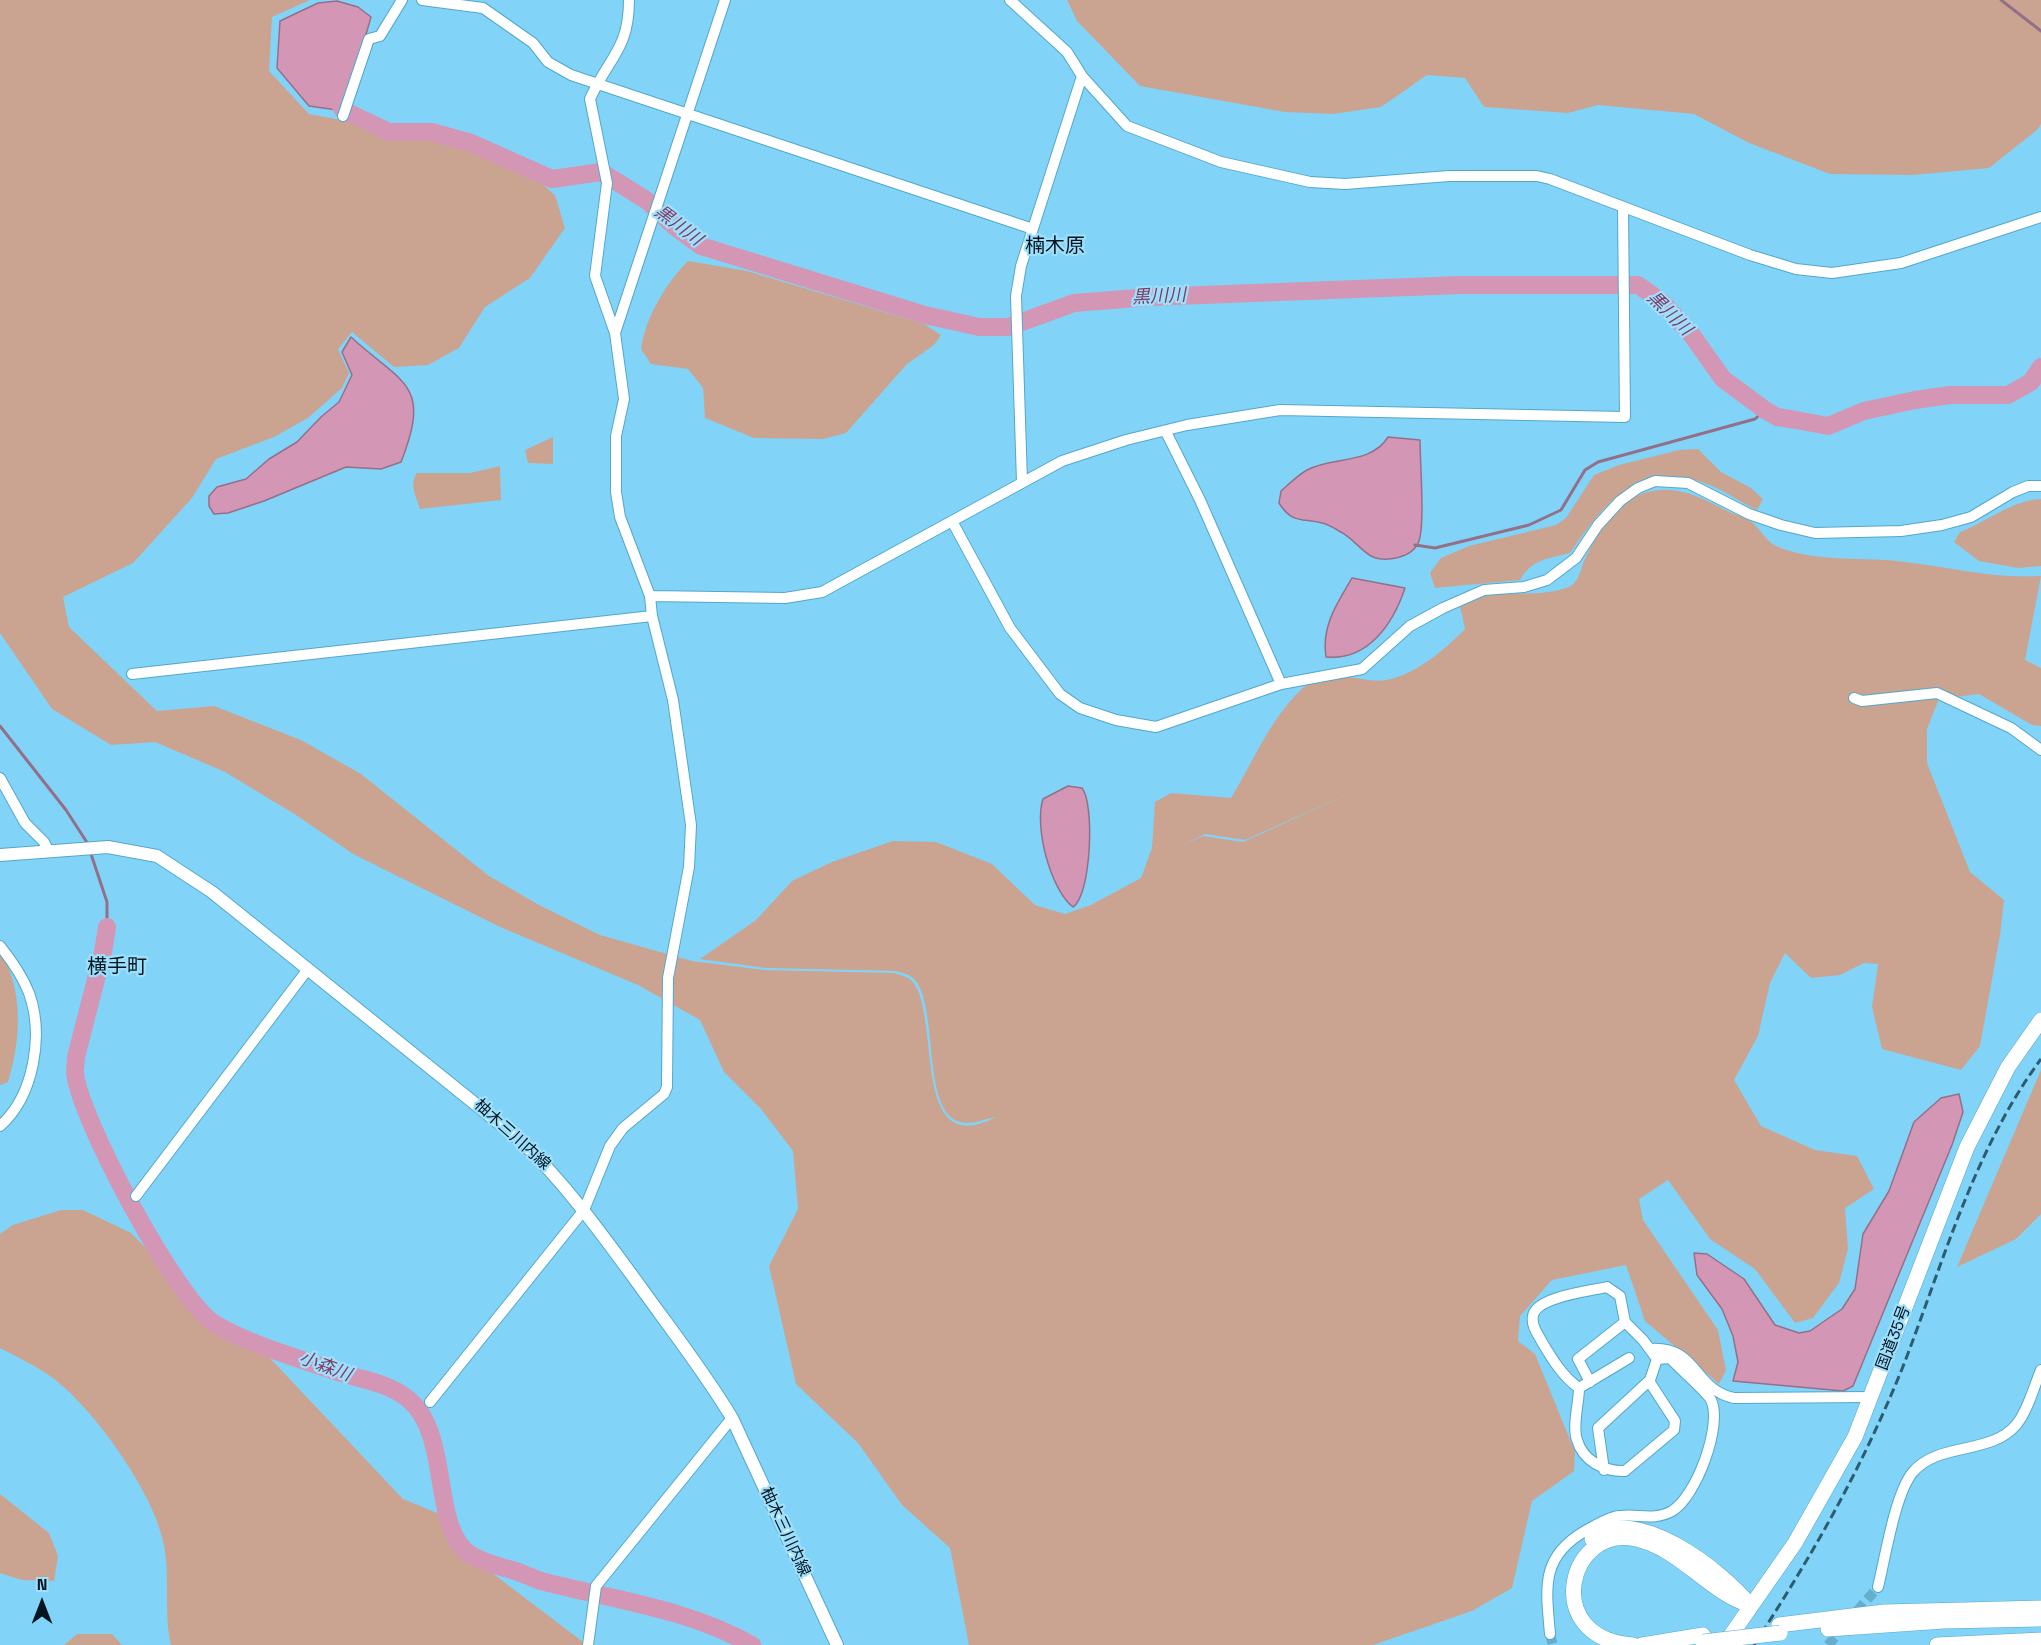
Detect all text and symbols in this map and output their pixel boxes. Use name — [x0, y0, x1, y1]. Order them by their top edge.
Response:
water label: 黒川川 — [650, 201, 706, 251]
district label: 楠木原 — [1025, 235, 1085, 259]
water label: 黒川川 — [1131, 285, 1187, 309]
water label: 黒川川 — [1642, 287, 1696, 341]
district label: 横手町 — [87, 956, 147, 980]
street label: 柚木三川内線 — [470, 1096, 554, 1174]
street label: 国道35号 — [1873, 1303, 1915, 1373]
water label: 小森川 — [296, 1348, 354, 1386]
street label: 柚木三川内線 — [756, 1484, 814, 1580]
north arrow — [12, 1573, 72, 1633]
text: N — [37, 1574, 47, 1595]

